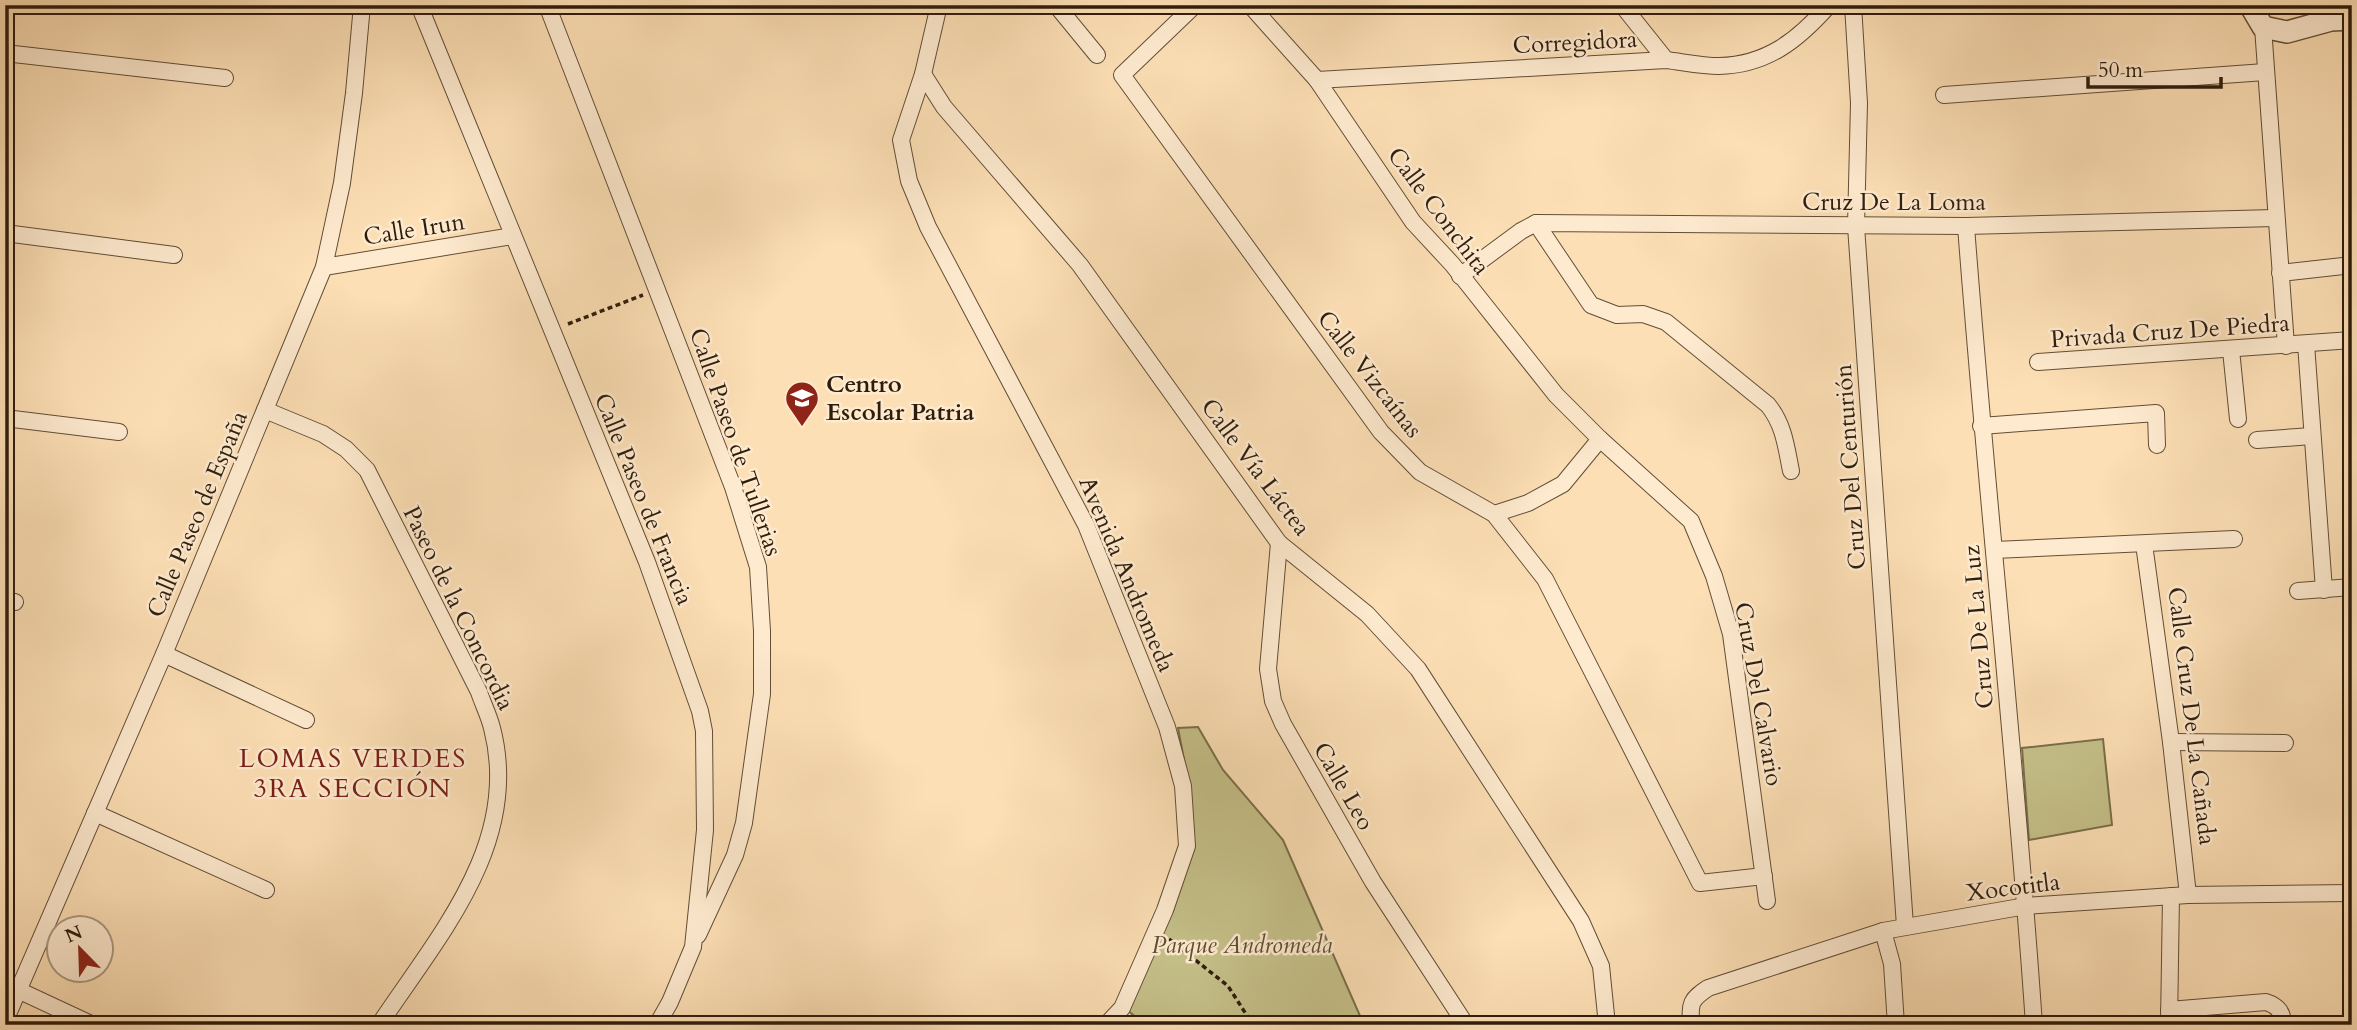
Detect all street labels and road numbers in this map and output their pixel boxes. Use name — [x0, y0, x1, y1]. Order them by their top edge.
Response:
street label: Corregidora — [1512, 23, 1639, 62]
street label: Calle Conchita — [1380, 141, 1498, 282]
street label: Cruz De La Loma — [1802, 186, 1987, 219]
street label: Calle Irun — [361, 205, 467, 254]
street label: Calle Vizcaínas — [1309, 304, 1430, 445]
street label: Privada Cruz De Piedra — [2049, 307, 2291, 356]
street label: Calle Paseo de Tullerias — [681, 324, 790, 561]
street label: Cruz Del Centurión — [1827, 363, 1874, 571]
street label: Calle Paseo de Francia — [586, 388, 701, 611]
street label: Calle Vía Láctea — [1193, 392, 1319, 543]
street label: Calle Paseo de España — [139, 405, 256, 622]
street label: Avenida Andromeda — [1070, 471, 1183, 678]
street label: Paseo de la Concordia — [395, 501, 523, 716]
street label: Cruz De La Luz — [1955, 544, 2002, 710]
street label: Calle Cruz De La Cañada — [2159, 585, 2224, 848]
street label: Cruz Del Calvario — [1726, 600, 1791, 789]
street label: Calle Leo — [1305, 736, 1382, 836]
street label: Xocotitla — [1964, 865, 2062, 910]

